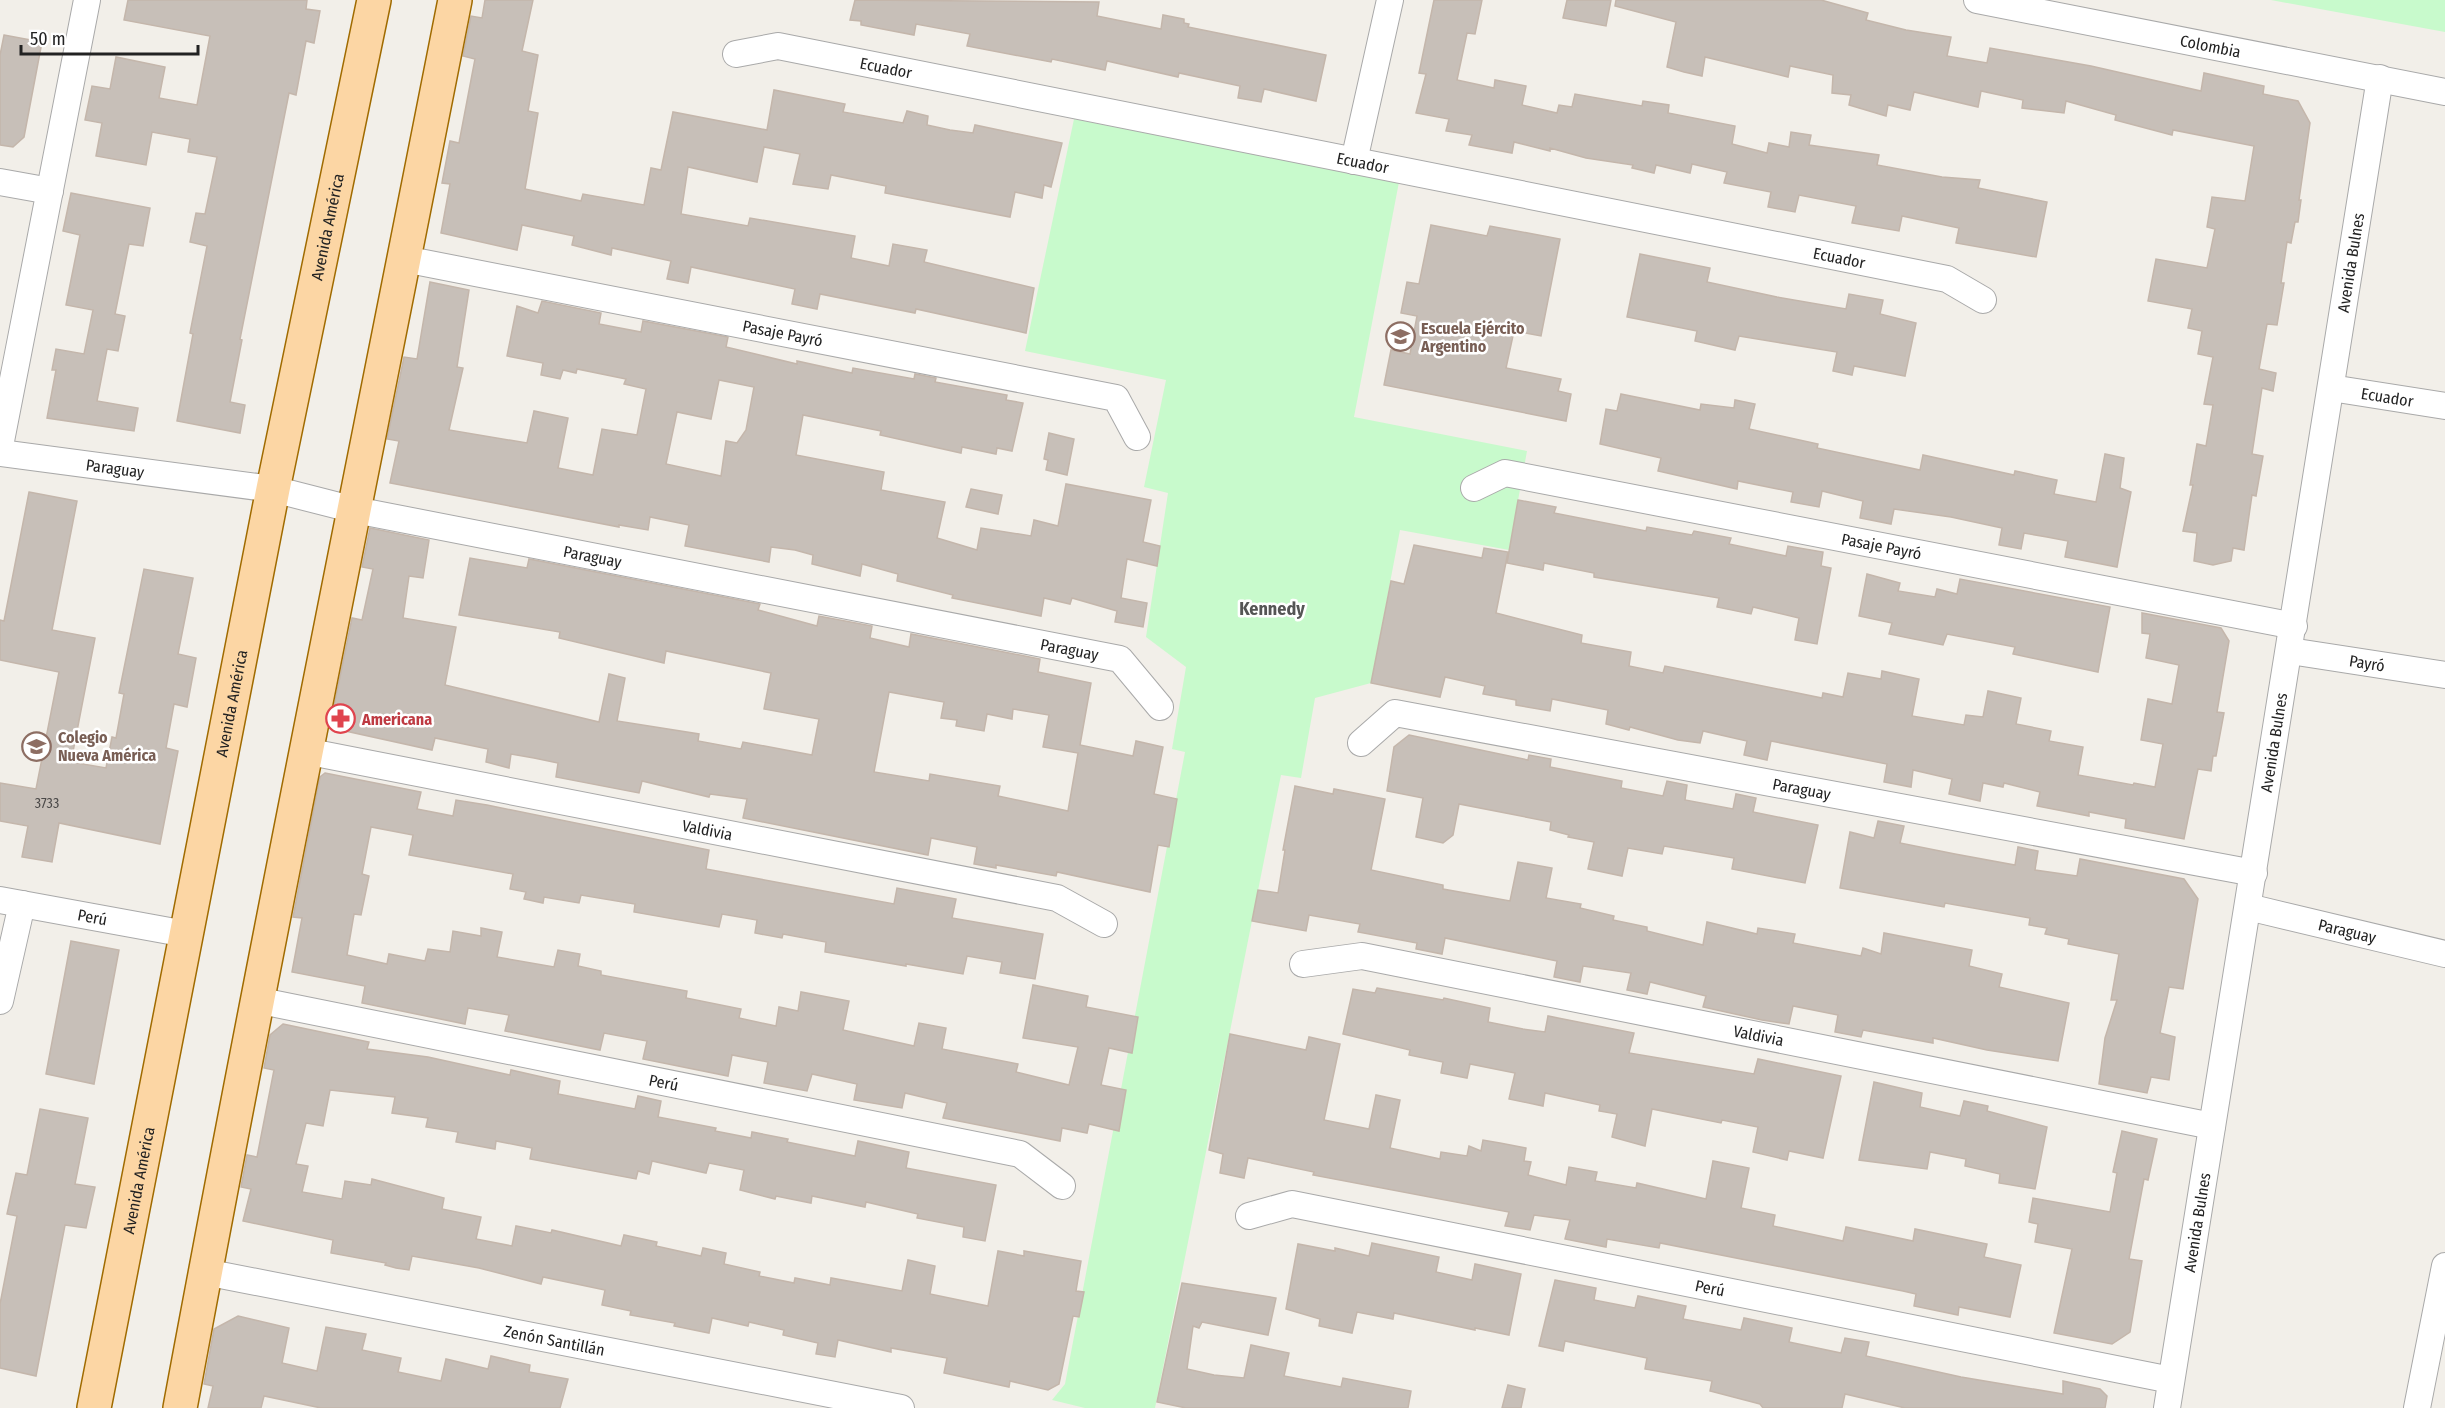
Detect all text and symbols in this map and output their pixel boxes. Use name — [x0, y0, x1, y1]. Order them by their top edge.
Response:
scale bar — [21, 18, 198, 56]
text: 50 m — [30, 28, 66, 50]
street label: Colombia — [2179, 31, 2243, 61]
street label: Ecuador — [858, 53, 914, 82]
street label: Ecuador — [1335, 148, 1391, 177]
street label: Avenida América — [307, 171, 348, 282]
street label: Avenida Bulnes — [2333, 211, 2368, 314]
street label: Ecuador — [1812, 243, 1867, 272]
street label: Pasaje Payró — [741, 316, 825, 350]
place label: Escuela Ejército Argentino — [1420, 319, 1525, 356]
school or university icon: Escuela Ejército Argentino — [1384, 321, 1416, 353]
street label: Ecuador — [2360, 383, 2415, 410]
street label: Paraguay — [85, 455, 146, 482]
street label: Pasaje Payró — [1840, 529, 1923, 563]
street label: Paraguay — [562, 541, 624, 571]
district label: Kennedy — [1239, 598, 1305, 620]
street label: Paraguay — [1039, 634, 1101, 664]
street label: Avenida América — [212, 648, 251, 759]
street label: Payró — [2348, 651, 2386, 675]
street label: Avenida Bulnes — [2256, 691, 2291, 794]
pharmacy icon: Americana — [325, 703, 357, 735]
place label: Americana — [361, 710, 432, 729]
place label: Colegio Nueva América — [58, 728, 156, 765]
school or university icon: Colegio Nueva América — [21, 730, 53, 762]
street label: Paraguay — [1771, 774, 1833, 804]
house number: 3733 — [35, 795, 59, 812]
street label: Valdivia — [681, 815, 734, 844]
street label: Perú — [76, 905, 109, 929]
street label: Paraguay — [2316, 915, 2379, 947]
street label: Valdivia — [1732, 1021, 1786, 1050]
street label: Perú — [647, 1070, 680, 1094]
street label: Avenida América — [119, 1125, 158, 1236]
street label: Avenida Bulnes — [2179, 1171, 2214, 1274]
street label: Perú — [1694, 1275, 1727, 1300]
street label: Zenón Santillán — [502, 1321, 606, 1359]

